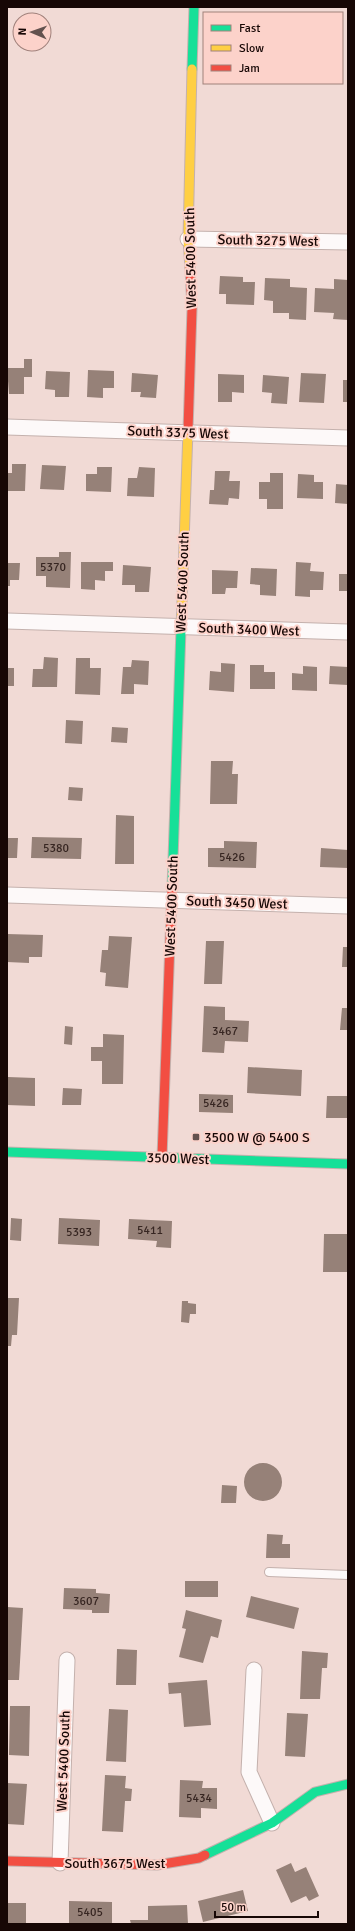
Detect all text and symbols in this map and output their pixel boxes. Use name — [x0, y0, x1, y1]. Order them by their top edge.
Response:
north arrow — [12, 12, 52, 52]
legend — [203, 12, 343, 84]
text: Fast — [239, 21, 260, 36]
text: N — [16, 28, 29, 36]
text: Slow — [239, 41, 264, 56]
text: Jam — [239, 61, 260, 76]
street label: West 5400 South — [181, 207, 200, 309]
street label: South 3275 West — [217, 231, 319, 250]
street label: South 3375 West — [127, 422, 229, 443]
street label: West 5400 South — [172, 531, 193, 633]
house number: 5370 — [40, 560, 66, 575]
street label: South 3400 West — [198, 619, 300, 640]
house number: 5380 — [43, 841, 69, 856]
house number: 5426 — [219, 850, 245, 865]
street label: West 5400 South — [161, 855, 182, 957]
street label: South 3450 West — [186, 892, 288, 913]
house number: 3467 — [212, 1024, 238, 1039]
house number: 5426 — [203, 1096, 229, 1111]
place label: 3500 W @ 5400 S — [204, 1129, 310, 1146]
marker: 3500 W @ 5400 S — [191, 1132, 201, 1142]
street label: 3500 West — [146, 1149, 210, 1168]
house number: 5411 — [137, 1223, 163, 1238]
house number: 5393 — [66, 1225, 92, 1240]
house number: 3607 — [73, 1594, 99, 1609]
street label: West 5400 South — [53, 1710, 74, 1812]
house number: 5434 — [186, 1791, 212, 1806]
street label: South 3675 West — [64, 1855, 166, 1872]
scale bar — [215, 1893, 318, 1919]
text: 50 m — [221, 1900, 246, 1915]
house number: 5405 — [77, 1905, 103, 1920]

